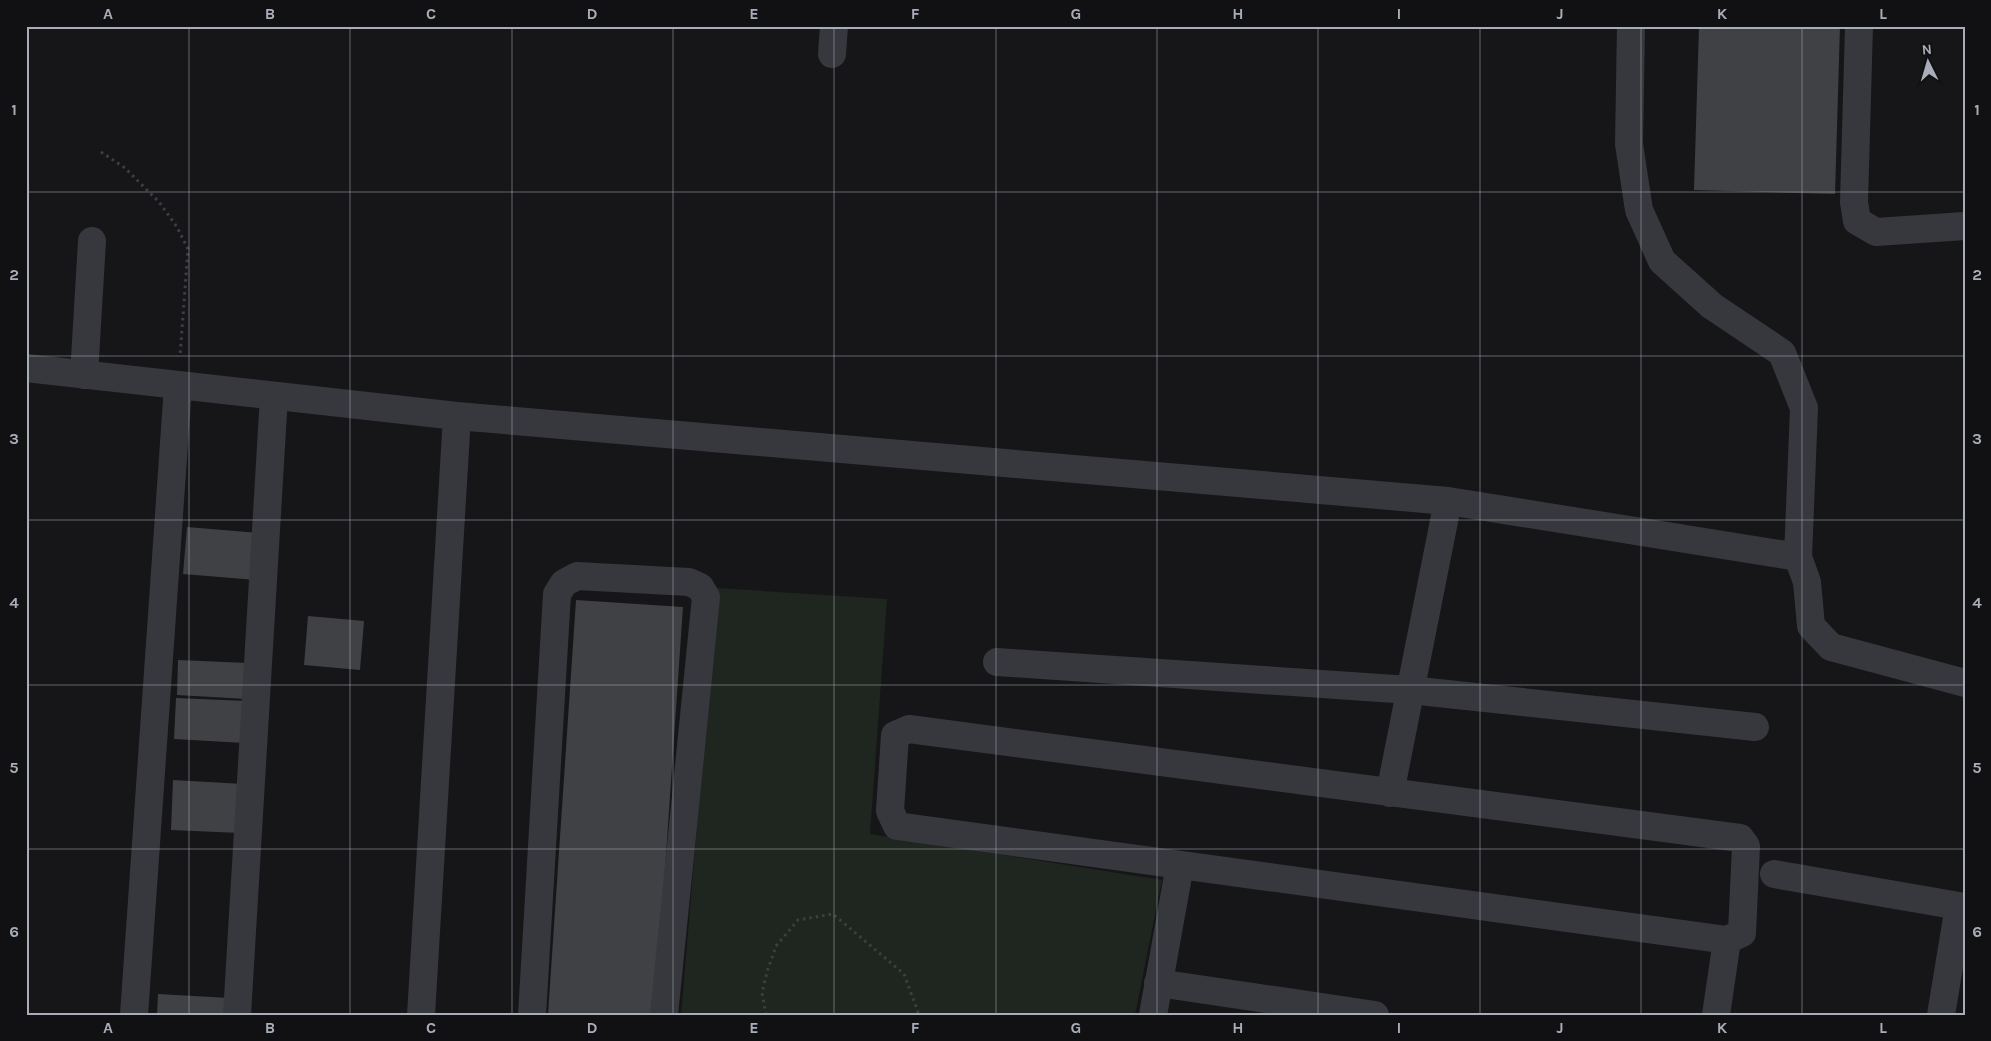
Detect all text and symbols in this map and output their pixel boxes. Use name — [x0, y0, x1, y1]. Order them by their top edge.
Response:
text: A — [103, 4, 113, 23]
text: B — [265, 4, 275, 23]
text: C — [426, 4, 436, 23]
text: D — [587, 4, 598, 23]
text: E — [749, 4, 759, 23]
text: F — [911, 4, 920, 23]
text: G — [1071, 4, 1081, 23]
text: H — [1232, 4, 1244, 23]
text: I — [1397, 4, 1401, 23]
text: J — [1556, 4, 1564, 23]
text: K — [1717, 4, 1728, 23]
text: L — [1879, 4, 1887, 23]
north arrow — [1904, 38, 1954, 88]
text: N — [1921, 41, 1933, 58]
text: 1 — [11, 100, 17, 119]
text: 1 — [1974, 100, 1980, 119]
text: 2 — [9, 265, 19, 284]
text: 2 — [1972, 265, 1982, 284]
text: 3 — [9, 429, 19, 448]
text: 3 — [1972, 429, 1982, 448]
text: 4 — [9, 593, 19, 612]
text: 4 — [1972, 593, 1982, 612]
text: 5 — [9, 758, 19, 777]
text: 5 — [1972, 758, 1982, 777]
text: 6 — [9, 922, 19, 941]
text: 6 — [1972, 922, 1982, 941]
text: A — [103, 1018, 113, 1037]
text: B — [265, 1018, 275, 1037]
text: C — [426, 1018, 436, 1037]
text: D — [587, 1018, 598, 1037]
text: E — [749, 1018, 759, 1037]
text: F — [911, 1018, 920, 1037]
text: G — [1071, 1018, 1081, 1037]
text: H — [1232, 1018, 1244, 1037]
text: I — [1397, 1018, 1401, 1037]
text: J — [1556, 1018, 1564, 1037]
text: K — [1717, 1018, 1728, 1037]
text: L — [1879, 1018, 1887, 1037]

